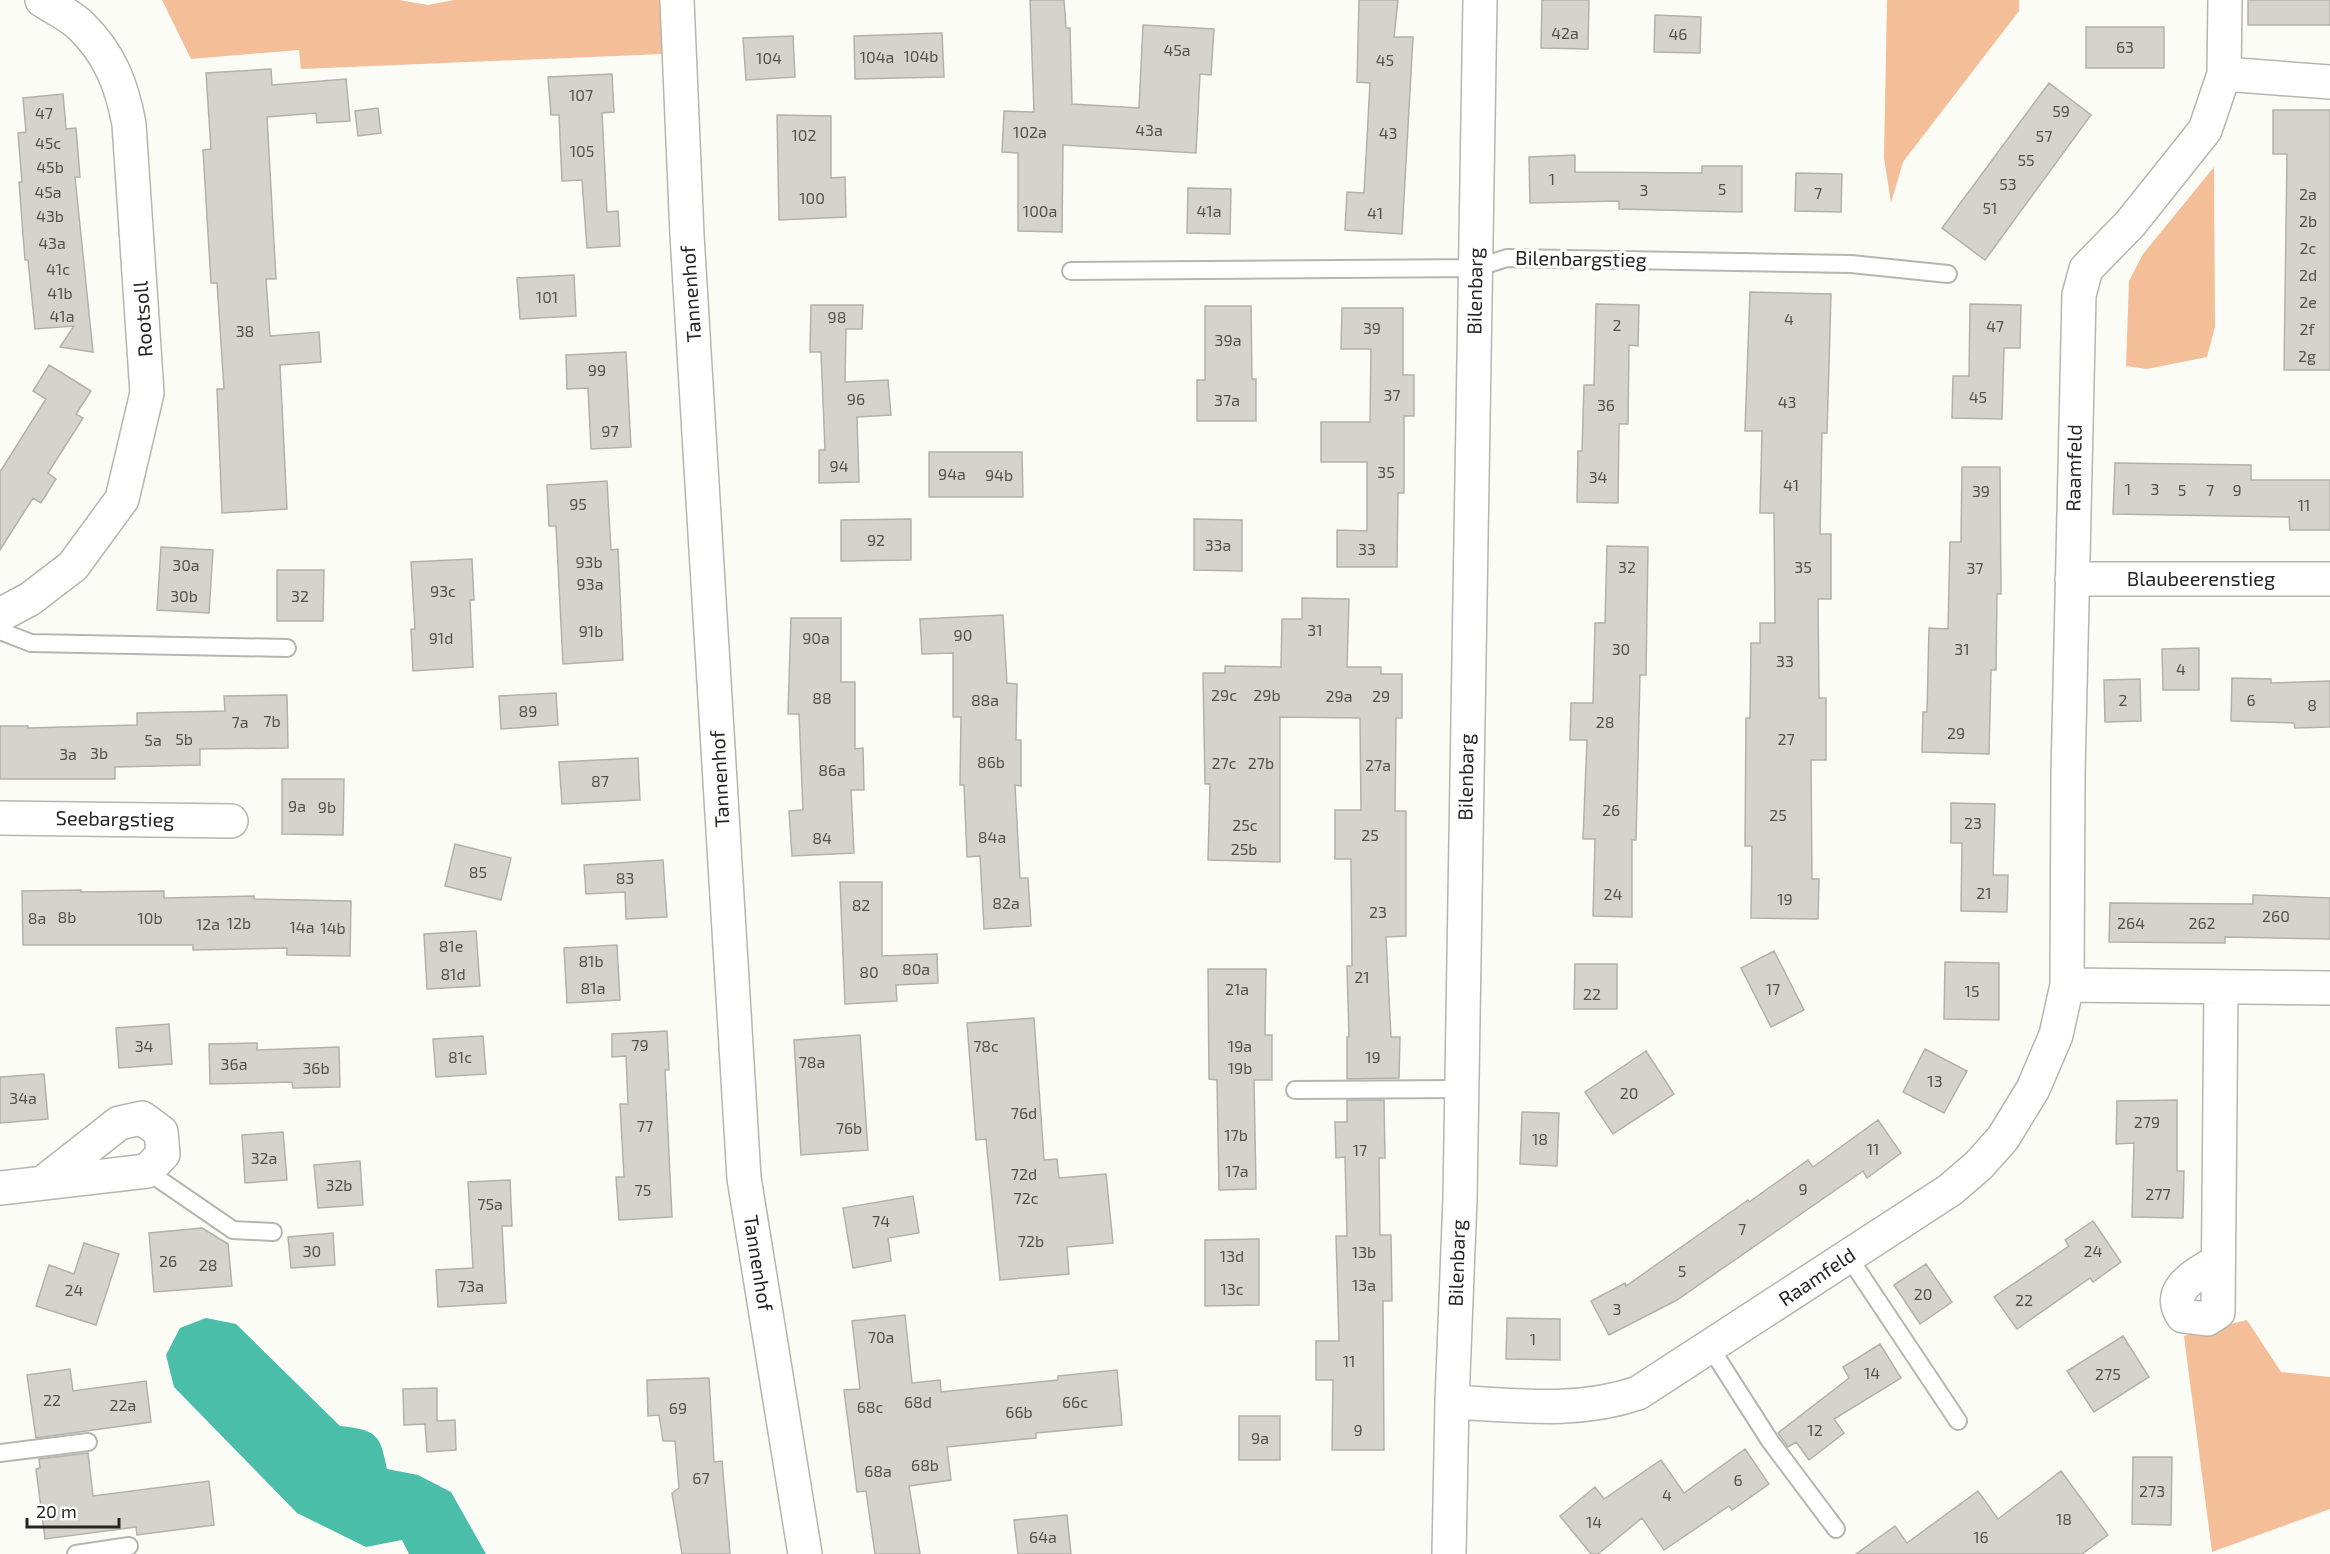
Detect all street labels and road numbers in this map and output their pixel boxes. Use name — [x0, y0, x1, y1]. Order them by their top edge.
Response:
street label: Tannenhof — [675, 245, 705, 343]
street label: Bilenbargstieg — [1515, 245, 1647, 271]
street label: Bilenbarg — [1461, 247, 1487, 335]
street label: Rootsoll — [127, 280, 157, 358]
street label: Raamfeld — [2060, 424, 2086, 512]
street label: Blaubeerenstieg — [2127, 566, 2275, 590]
street label: Tannenhof — [704, 730, 734, 828]
street label: Bilenbarg — [1452, 733, 1478, 821]
street label: Seebargstieg — [55, 805, 175, 831]
street label: Tannenhof — [740, 1213, 778, 1313]
street label: Bilenbarg — [1442, 1219, 1470, 1307]
street label: Raamfeld — [1773, 1242, 1859, 1311]

